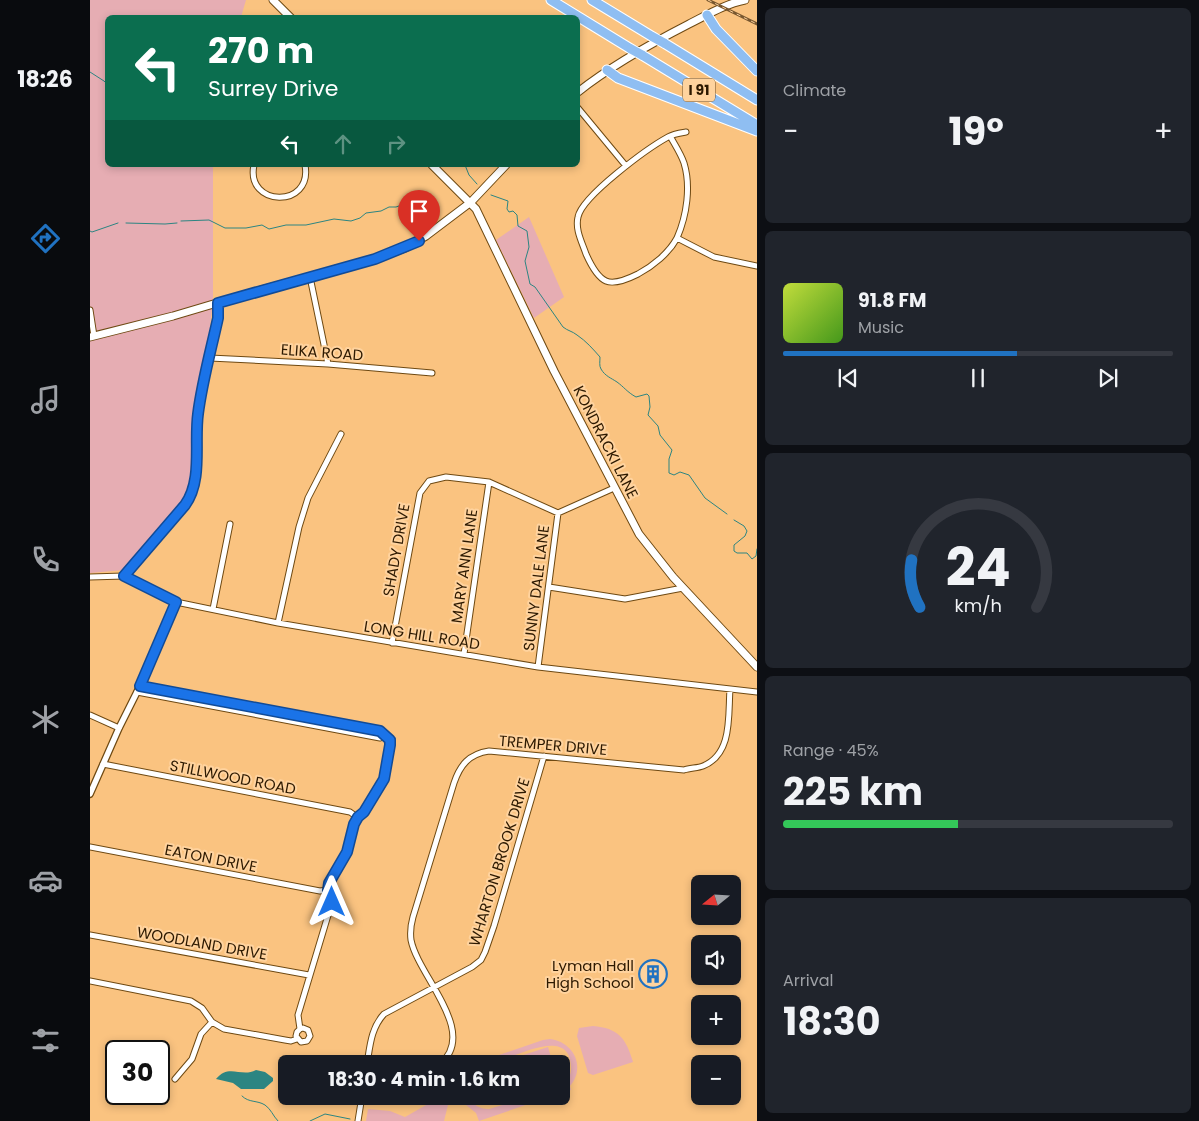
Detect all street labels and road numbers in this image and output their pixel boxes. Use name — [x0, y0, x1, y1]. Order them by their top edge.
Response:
road number: I 91 — [683, 78, 715, 102]
street label: ELIKA ROAD — [280, 339, 364, 365]
street label: KONDRACKI LANE — [568, 382, 644, 502]
street label: SHADY DRIVE — [378, 502, 414, 598]
street label: MARY ANN LANE — [446, 508, 482, 624]
street label: SUNNY DALE LANE — [518, 524, 554, 652]
street label: LONG HILL ROAD — [363, 615, 481, 655]
street label: TREMPER DRIVE — [498, 730, 608, 760]
street label: STILLWOOD ROAD — [168, 754, 298, 800]
street label: WHARTON BROOK DRIVE — [463, 775, 535, 949]
street label: EATON DRIVE — [163, 839, 259, 877]
street label: WOODLAND DRIVE — [135, 921, 269, 965]

